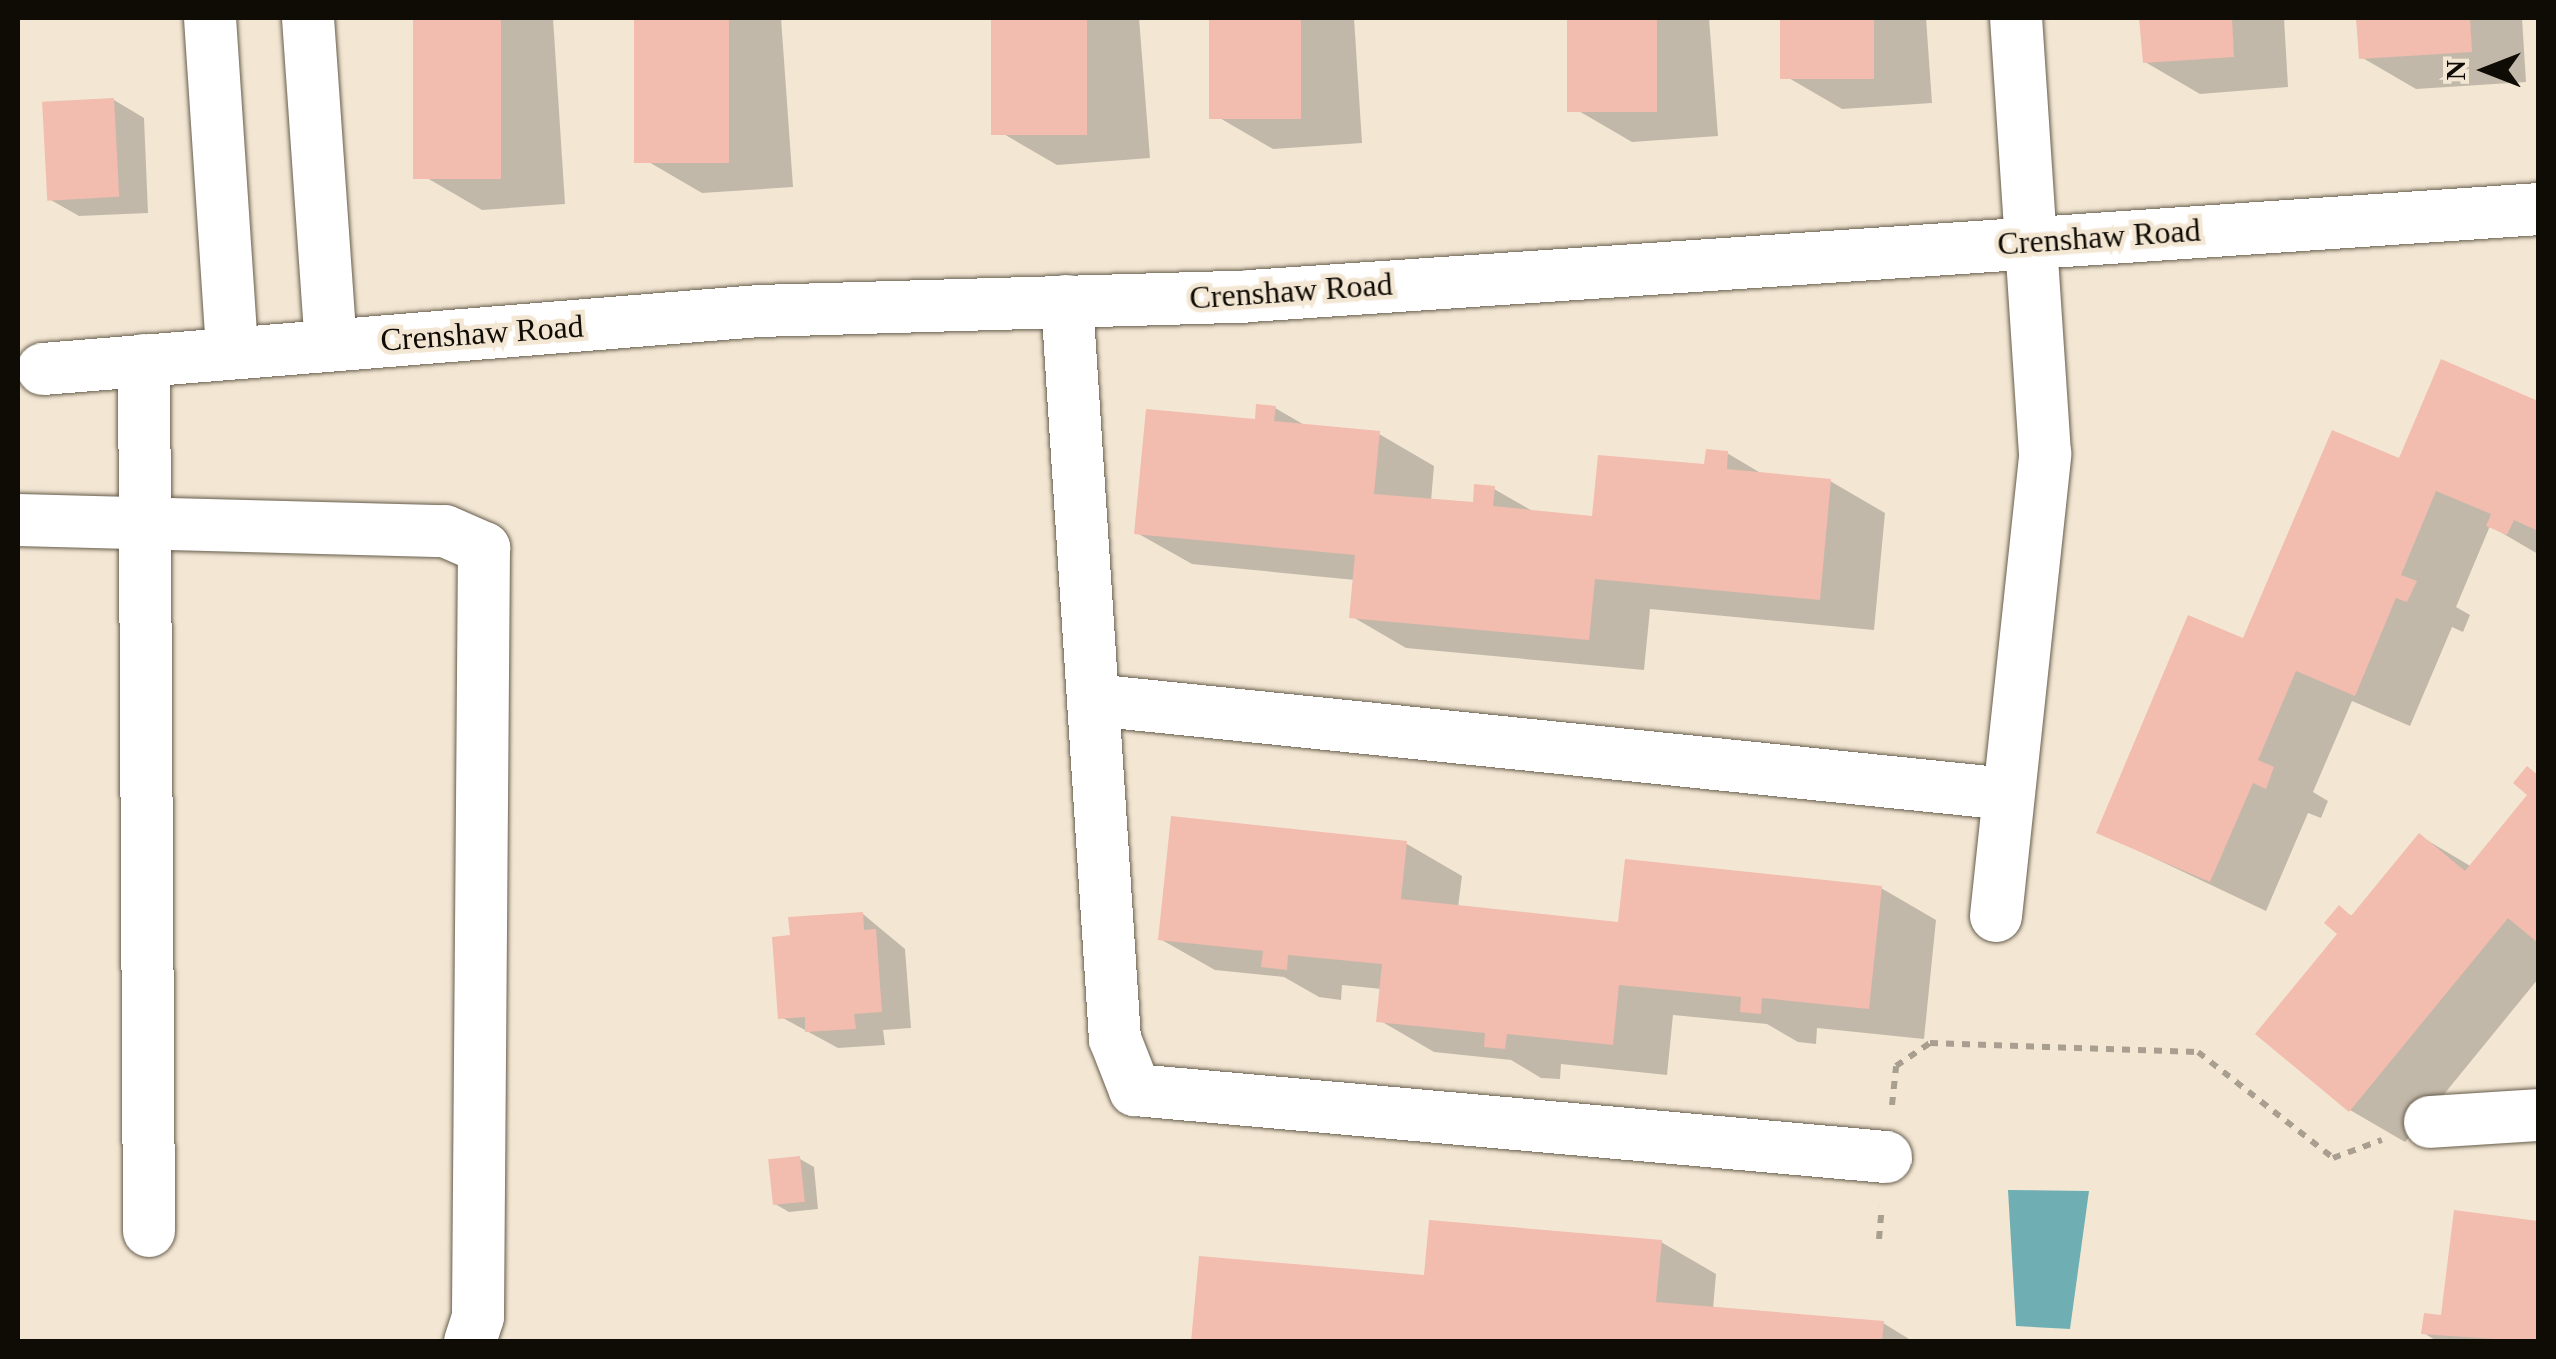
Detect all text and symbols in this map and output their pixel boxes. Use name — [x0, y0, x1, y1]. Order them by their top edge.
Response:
north arrow — [2436, 20, 2536, 120]
text: N — [2440, 60, 2471, 80]
street label: Crenshaw Road — [1996, 211, 2202, 263]
street label: Crenshaw Road — [1188, 265, 1394, 317]
street label: Crenshaw Road — [379, 307, 585, 359]

